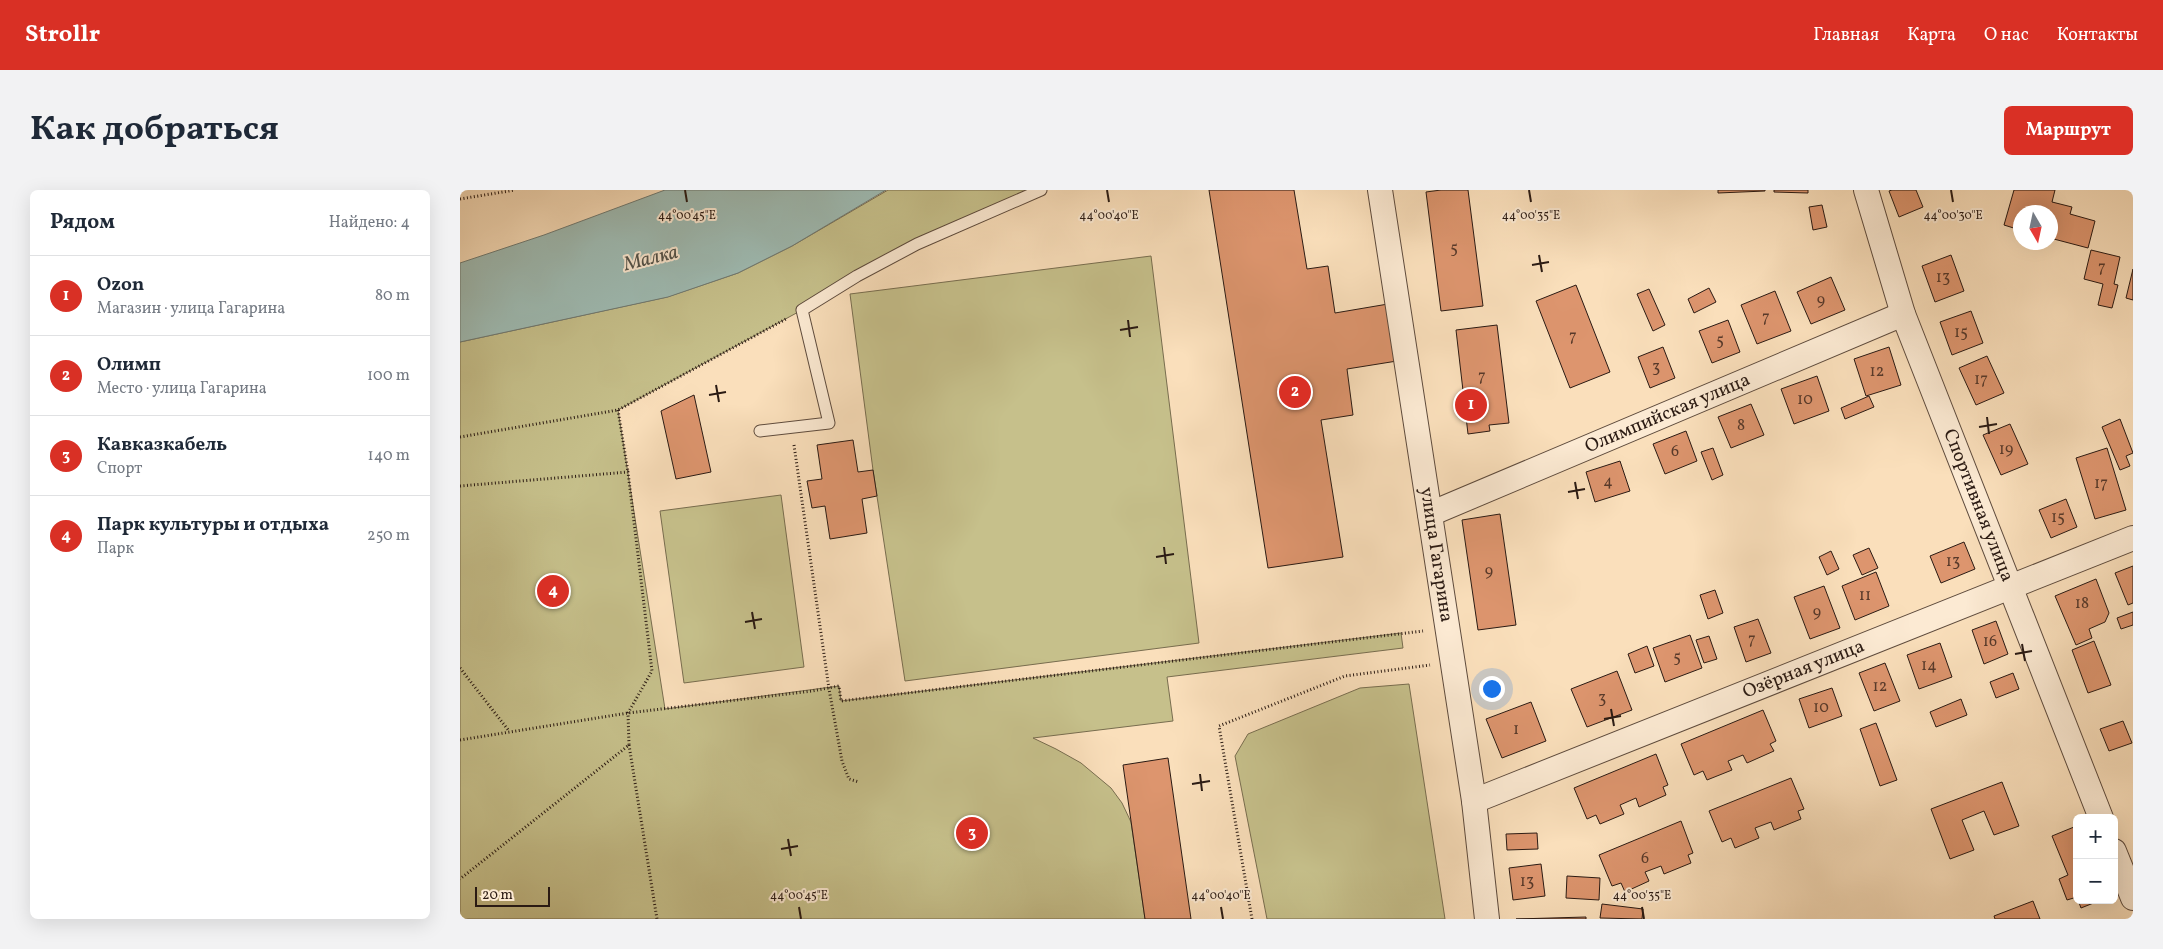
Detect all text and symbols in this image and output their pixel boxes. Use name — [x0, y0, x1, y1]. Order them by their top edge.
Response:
text: Strollr — [25, 18, 100, 52]
text: Главная — [1813, 23, 1879, 48]
text: Карта — [1907, 23, 1956, 48]
text: О нас — [1984, 23, 2029, 48]
text: Контакты — [2057, 23, 2138, 48]
text: Как добраться — [30, 106, 279, 154]
button: Маршрут — [2004, 106, 2133, 155]
north arrow — [2013, 205, 2058, 250]
text: Рядом — [50, 208, 115, 237]
text: 44°00'45"E — [658, 208, 716, 224]
text: 44°00'40"E — [1079, 208, 1139, 224]
text: 44°00'35"E — [1502, 208, 1560, 224]
text: 44°00'30"E — [1923, 208, 1983, 224]
text: Найдено: 4 — [329, 212, 410, 234]
house number: 5 — [1450, 238, 1458, 260]
water label: Малка — [620, 239, 681, 280]
house number: 7 — [2098, 257, 2106, 279]
house number: 13 — [1936, 267, 1950, 289]
text: Ozon — [97, 272, 144, 298]
text: 1 — [63, 285, 69, 307]
text: 80 m — [375, 285, 410, 307]
house number: 9 — [1817, 290, 1825, 312]
text: Магазин · улица Гагарина — [97, 298, 285, 320]
house number: 7 — [1762, 307, 1770, 329]
house number: 15 — [1954, 322, 1968, 344]
house number: 7 — [1569, 326, 1577, 348]
house number: 5 — [1716, 330, 1724, 352]
text: Олимп — [97, 352, 161, 378]
house number: 3 — [1652, 357, 1660, 379]
house number: 12 — [1870, 361, 1884, 383]
text: 2 — [62, 365, 70, 387]
text: 100 m — [367, 365, 410, 387]
house number: 7 — [1478, 366, 1486, 388]
street label: Олимпийская улица — [1581, 367, 1754, 460]
house number: 17 — [1974, 369, 1988, 391]
pin: 2 — [1279, 373, 1311, 411]
text: Место · улица Гагарина — [97, 378, 267, 400]
pin: 1 — [1455, 386, 1487, 424]
house number: 10 — [1797, 389, 1813, 411]
house number: 8 — [1737, 415, 1745, 437]
street label: Спортивная улица — [1936, 425, 2020, 586]
text: Кавказкабель — [97, 432, 227, 458]
house number: 19 — [1999, 439, 2013, 461]
house number: 6 — [1671, 441, 1679, 463]
text: 3 — [62, 445, 70, 467]
text: 140 m — [368, 445, 410, 467]
text: Спорт — [97, 458, 142, 480]
house number: 4 — [1603, 471, 1613, 493]
house number: 17 — [2094, 473, 2108, 495]
street label: улица Гагарина — [1413, 485, 1459, 624]
house number: 15 — [2051, 507, 2065, 529]
text: Парк культуры и отдыха — [97, 512, 329, 538]
text: 4 — [61, 525, 71, 547]
text: 250 m — [367, 525, 410, 547]
text: Парк — [97, 538, 134, 560]
house number: 13 — [1946, 551, 1960, 573]
house number: 9 — [1485, 561, 1493, 583]
pin: 4 — [537, 572, 569, 610]
house number: 11 — [1859, 585, 1871, 607]
house number: 18 — [2075, 593, 2089, 615]
house number: 9 — [1813, 602, 1821, 624]
house number: 7 — [1748, 629, 1756, 651]
house number: 16 — [1983, 631, 1997, 653]
street label: Озёрная улица — [1739, 633, 1869, 705]
house number: 5 — [1673, 647, 1681, 669]
house number: 14 — [1921, 655, 1937, 677]
your location — [1479, 676, 1505, 702]
house number: 12 — [1873, 676, 1887, 698]
house number: 3 — [1598, 688, 1606, 710]
house number: 10 — [1813, 697, 1829, 719]
house number: 1 — [1513, 719, 1519, 741]
pin: 3 — [956, 814, 988, 852]
map controls — [2073, 814, 2118, 904]
button: + — [2073, 814, 2118, 859]
house number: 6 — [1641, 848, 1649, 870]
button: − — [2073, 859, 2118, 904]
house number: 13 — [1520, 871, 1534, 893]
scale bar — [475, 884, 550, 907]
text: 20 m — [482, 886, 513, 905]
text: 44°00'45"E — [770, 888, 828, 904]
text: 44°00'40"E — [1191, 888, 1251, 904]
text: 44°00'35"E — [1613, 888, 1671, 904]

